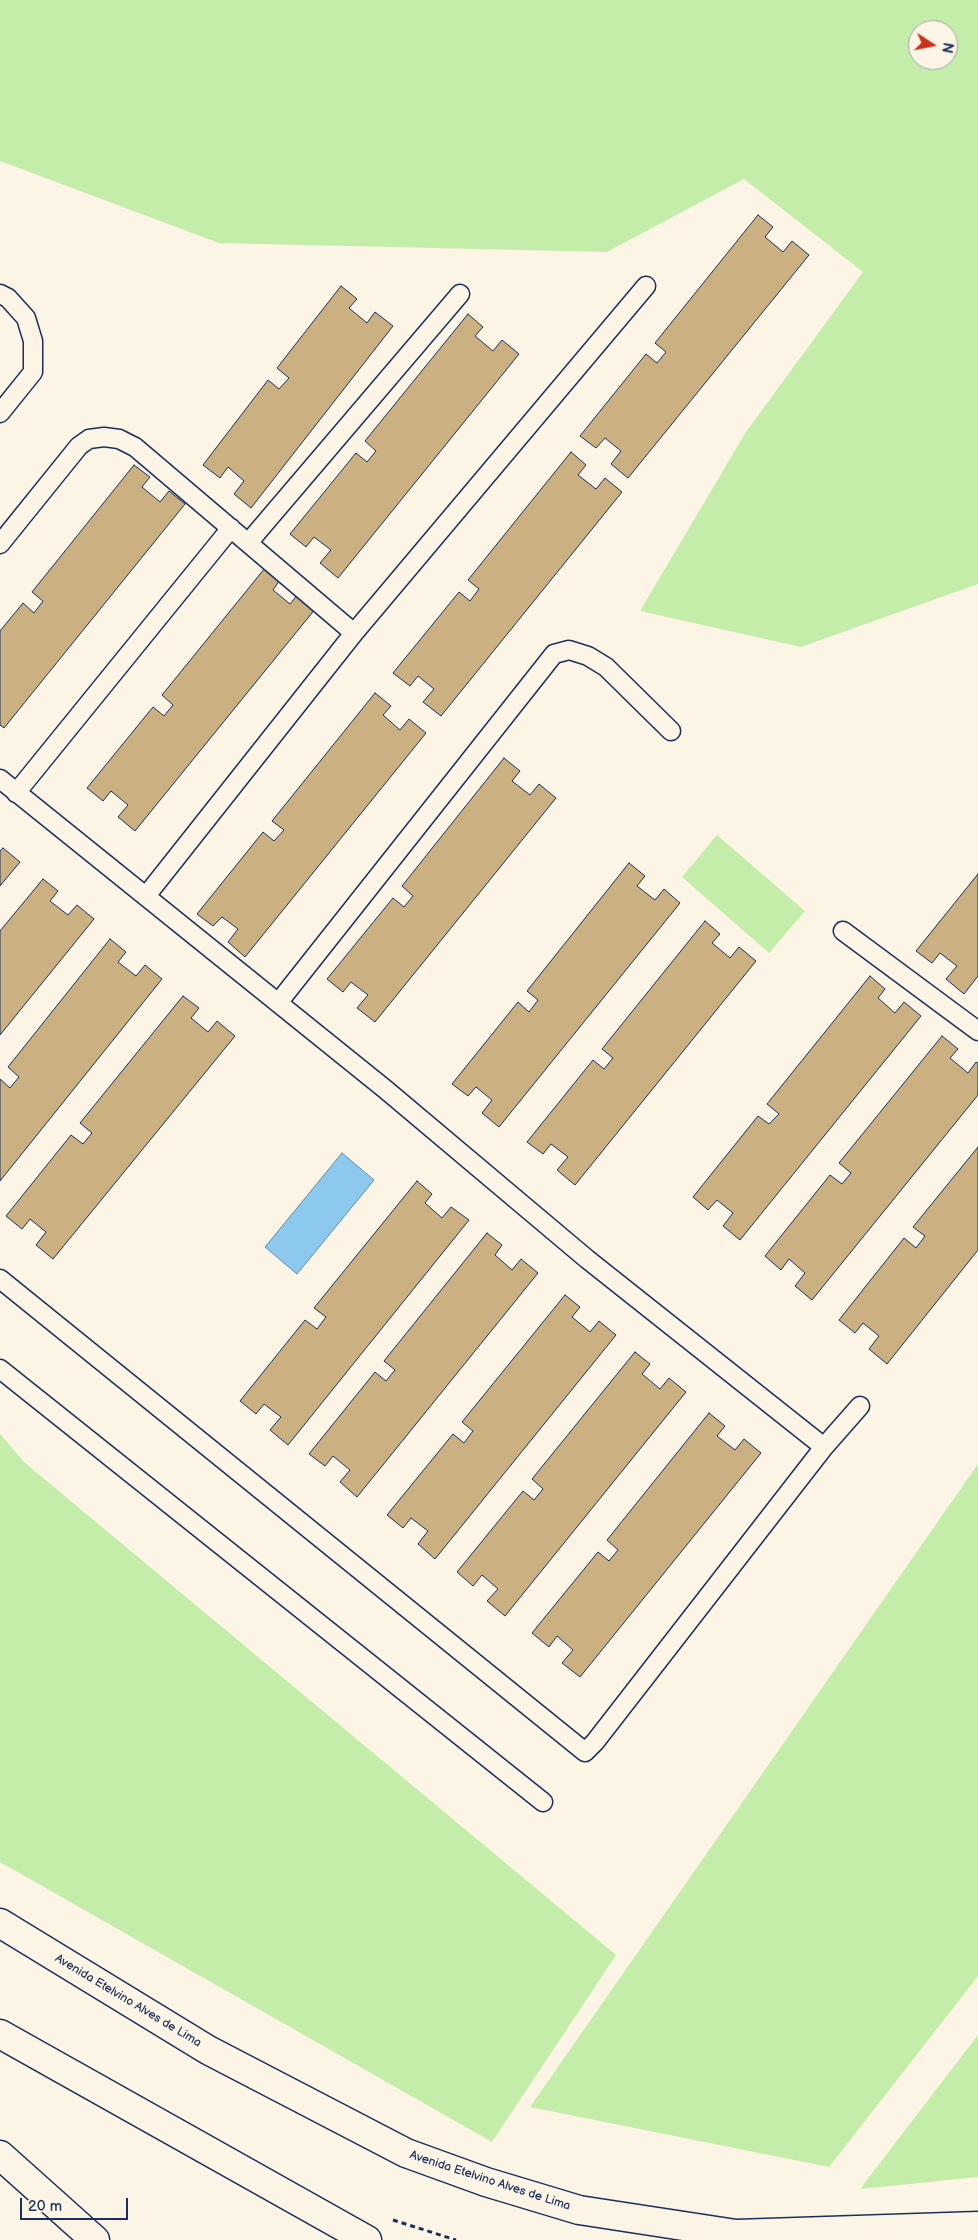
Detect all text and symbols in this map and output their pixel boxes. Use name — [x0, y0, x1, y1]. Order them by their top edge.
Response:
north arrow — [908, 20, 958, 70]
text: N — [938, 41, 957, 55]
street label: Avenida Etelvino Alves de Lima — [52, 1952, 204, 2050]
street label: Avenida Etelvino Alves de Lima — [408, 2148, 572, 2214]
scale bar — [22, 2188, 130, 2220]
text: 20 m — [28, 2197, 62, 2216]

